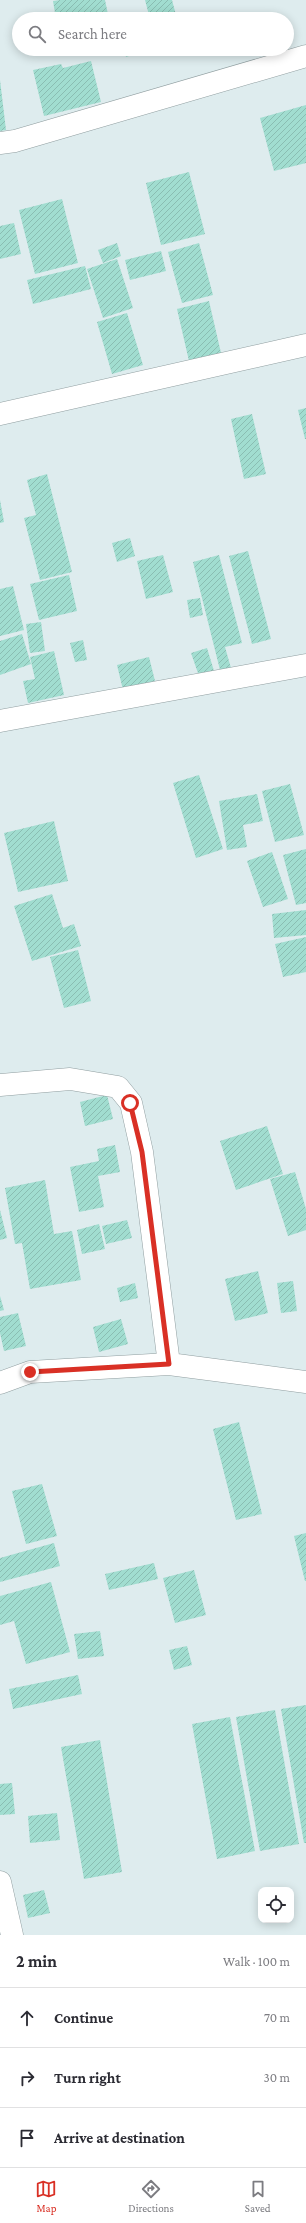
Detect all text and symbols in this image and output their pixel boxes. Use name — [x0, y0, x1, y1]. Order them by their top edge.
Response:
search box — [12, 12, 294, 56]
icon: search — [26, 23, 48, 45]
text: Search here — [58, 26, 127, 42]
route start — [121, 1094, 139, 1112]
route end — [21, 1363, 39, 1381]
map controls — [258, 1887, 294, 1923]
button: locate — [258, 1887, 294, 1923]
text: 2 min — [16, 1952, 57, 1971]
text: Walk · 100 m — [223, 1954, 290, 1969]
icon: ahead — [16, 2007, 38, 2029]
text: Continue — [54, 2010, 113, 2026]
text: 70 m — [264, 2010, 290, 2025]
icon: right — [16, 2067, 38, 2089]
text: Turn right — [54, 2070, 121, 2086]
text: 30 m — [264, 2070, 290, 2085]
icon: arrive — [16, 2127, 38, 2149]
text: Arrive at destination — [54, 2130, 185, 2146]
tab: Map — [35, 2178, 57, 2214]
tab: Directions — [128, 2178, 174, 2214]
tab: Saved — [245, 2178, 271, 2214]

